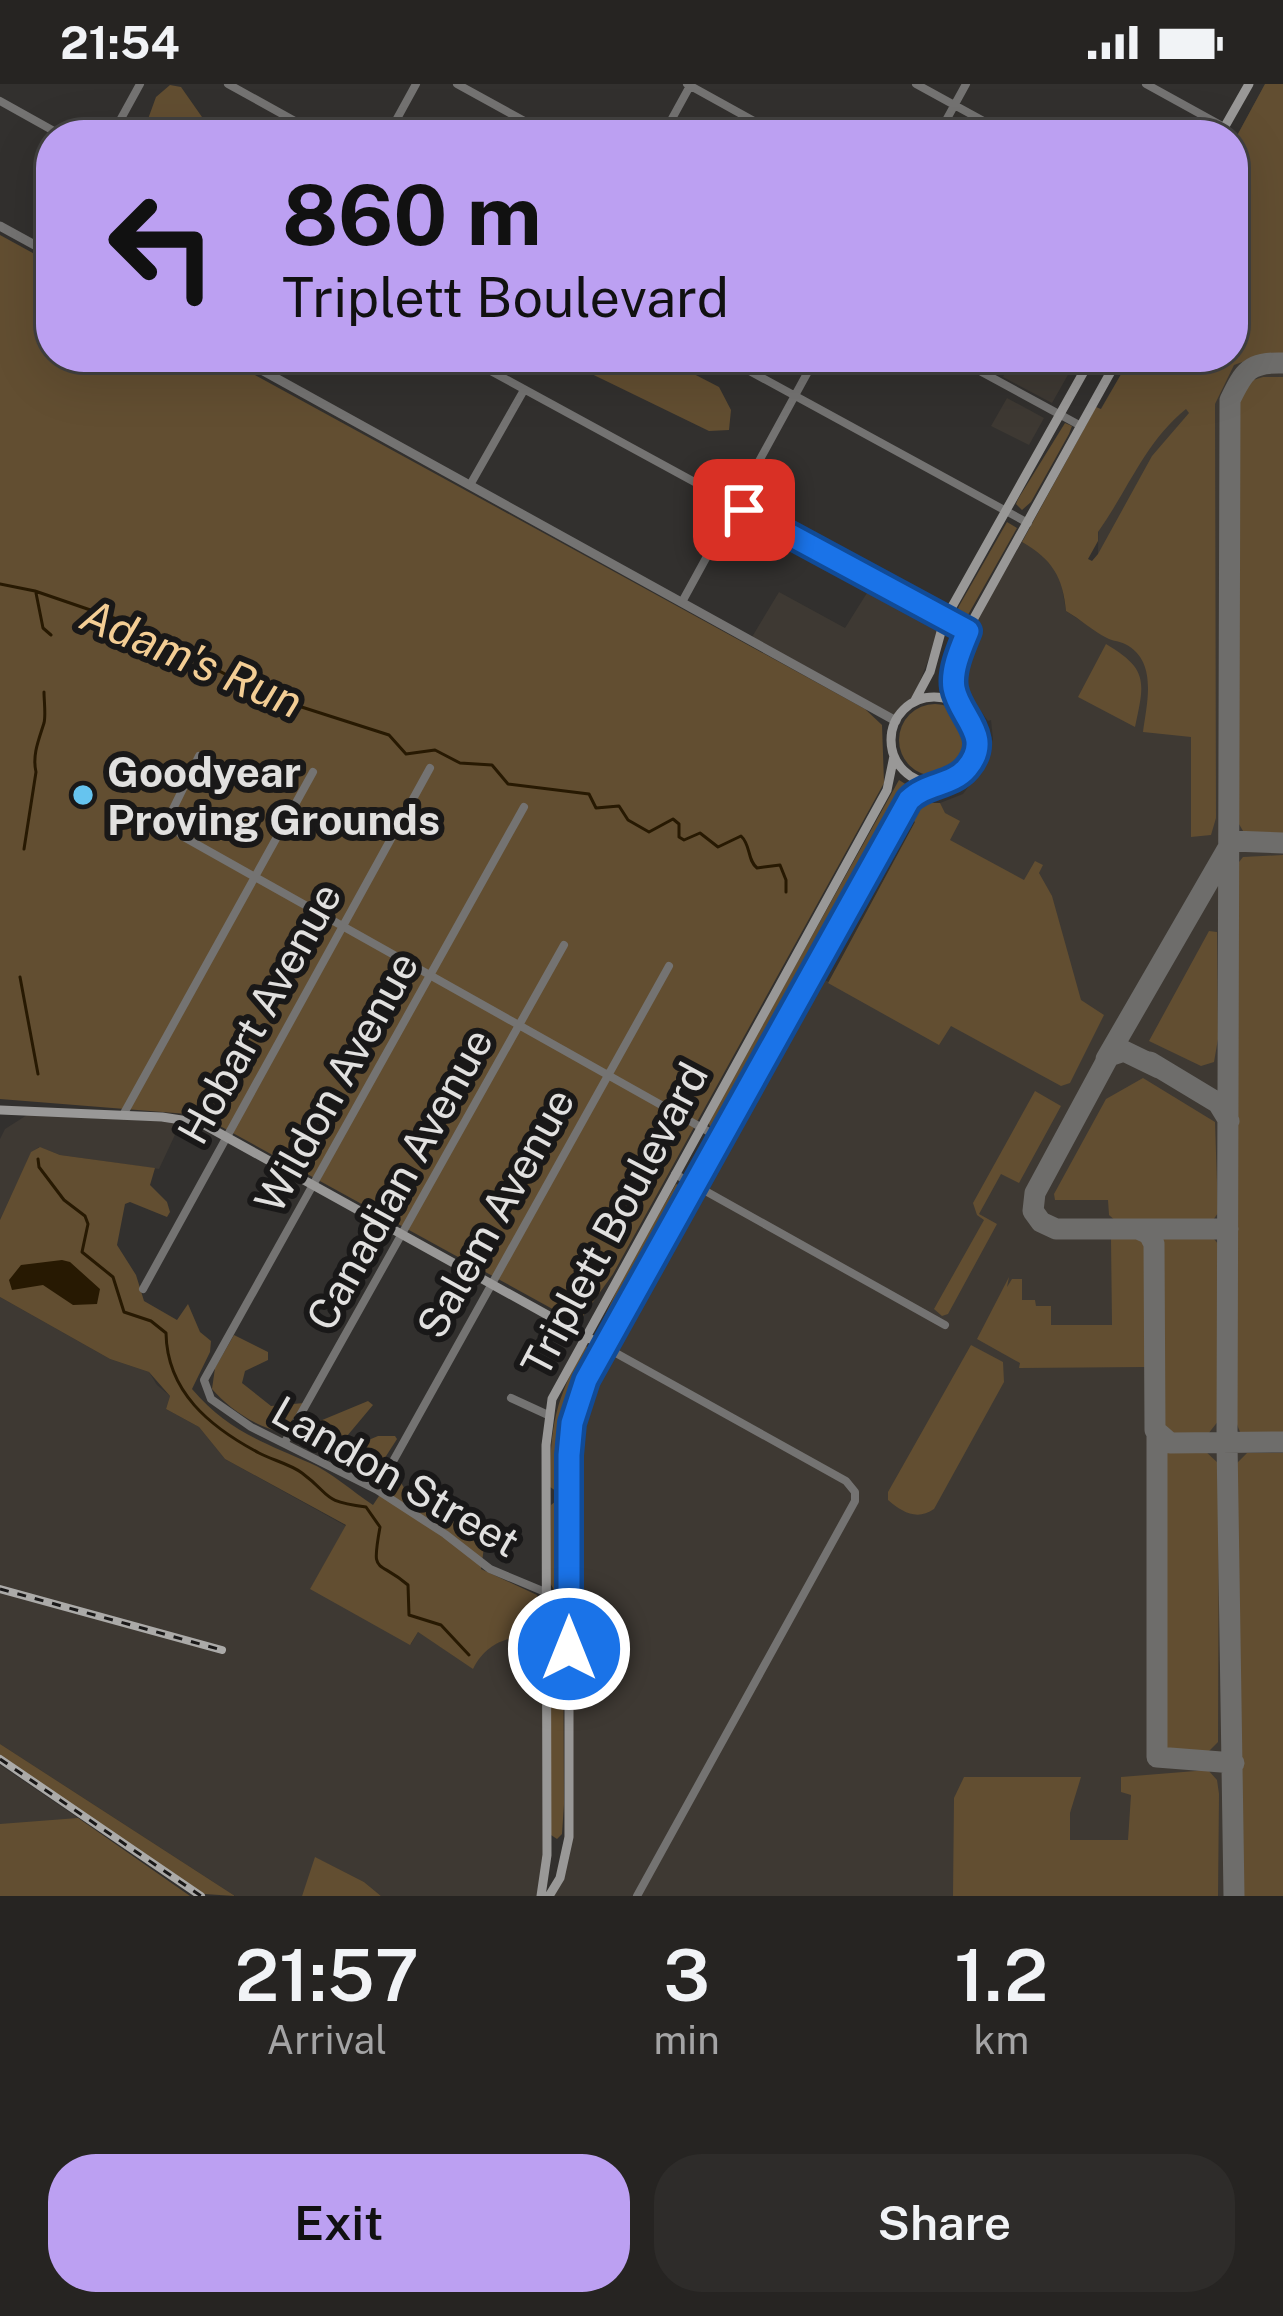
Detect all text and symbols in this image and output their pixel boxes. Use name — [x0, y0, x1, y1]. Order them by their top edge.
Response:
text: 21:54 — [60, 16, 180, 69]
text: 860 m — [282, 165, 542, 264]
icon: left — [84, 168, 240, 324]
text: Triplett Boulevard — [282, 266, 729, 329]
pin — [693, 459, 795, 561]
icon: arrive — [711, 477, 777, 543]
water label: Adam's Run — [74, 588, 310, 728]
place label: Goodyear Proving Grounds — [107, 747, 440, 844]
marker: Goodyear Proving Grounds — [70, 782, 96, 808]
street label: Hobart Avenue — [167, 874, 351, 1152]
street label: Wildon Avenue — [244, 943, 428, 1221]
street label: Canadian Avenue — [296, 1020, 502, 1338]
street label: Triplett Boulevard — [511, 1054, 717, 1384]
street label: Salem Avenue — [406, 1080, 584, 1346]
street label: Landon Street — [264, 1386, 528, 1566]
position arrow — [506, 1586, 632, 1712]
text: 21:57 — [235, 1933, 419, 2017]
text: 3 — [663, 1933, 710, 2017]
text: 1.2 — [954, 1933, 1048, 2017]
text: Arrival — [267, 2017, 387, 2063]
text: min — [654, 2017, 720, 2063]
text: km — [974, 2017, 1029, 2063]
button: Exit — [48, 2154, 630, 2292]
button: Share — [654, 2154, 1235, 2292]

